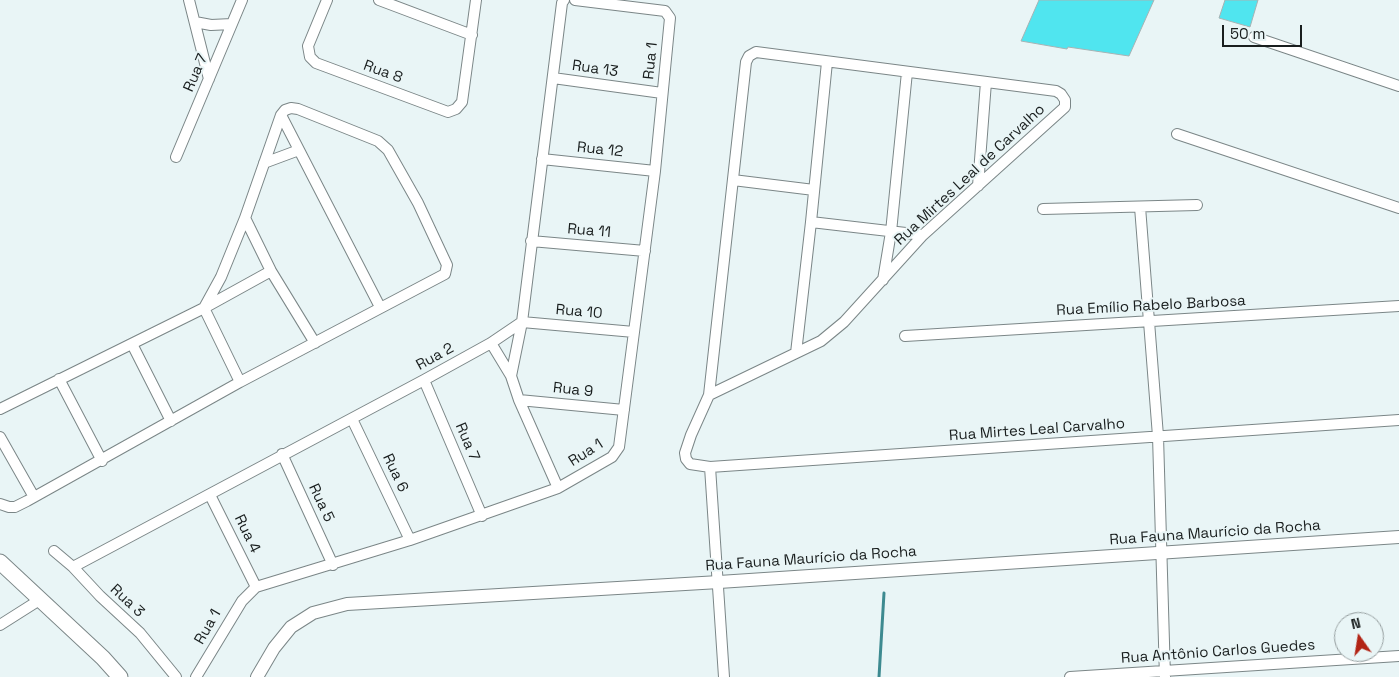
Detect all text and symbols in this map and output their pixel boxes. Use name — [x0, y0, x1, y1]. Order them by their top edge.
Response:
scale bar — [1224, 15, 1304, 47]
text: 50 m — [1230, 24, 1265, 43]
street label: Rua 1 — [640, 41, 662, 81]
street label: Rua 7 — [180, 51, 212, 95]
street label: Rua 8 — [361, 57, 405, 87]
street label: Rua 13 — [571, 57, 619, 81]
street label: Rua Mirtes Leal de Carvalho — [891, 101, 1049, 249]
street label: Rua 12 — [576, 139, 624, 161]
street label: Rua 11 — [566, 220, 612, 242]
street label: Rua Emílio Rabelo Barbosa — [1056, 292, 1246, 320]
street label: Rua 10 — [555, 301, 603, 323]
street label: Rua 2 — [413, 339, 457, 375]
street label: Rua 9 — [552, 379, 594, 401]
street label: Rua Mirtes Leal Carvalho — [948, 415, 1126, 445]
street label: Rua 7 — [451, 420, 483, 464]
street label: Rua 1 — [565, 435, 607, 471]
street label: Rua 6 — [378, 451, 412, 495]
street label: Rua 5 — [304, 481, 338, 525]
street label: Rua 4 — [230, 512, 264, 556]
street label: Rua Fauna Maurício da Rocha — [1109, 517, 1321, 549]
street label: Rua Fauna Maurício da Rocha — [705, 543, 917, 575]
street label: Rua 3 — [106, 581, 148, 621]
street label: Rua 1 — [191, 606, 225, 648]
north arrow — [1334, 612, 1384, 662]
text: N — [1349, 614, 1362, 633]
street label: Rua Antônio Carlos Guedes — [1120, 636, 1316, 668]

